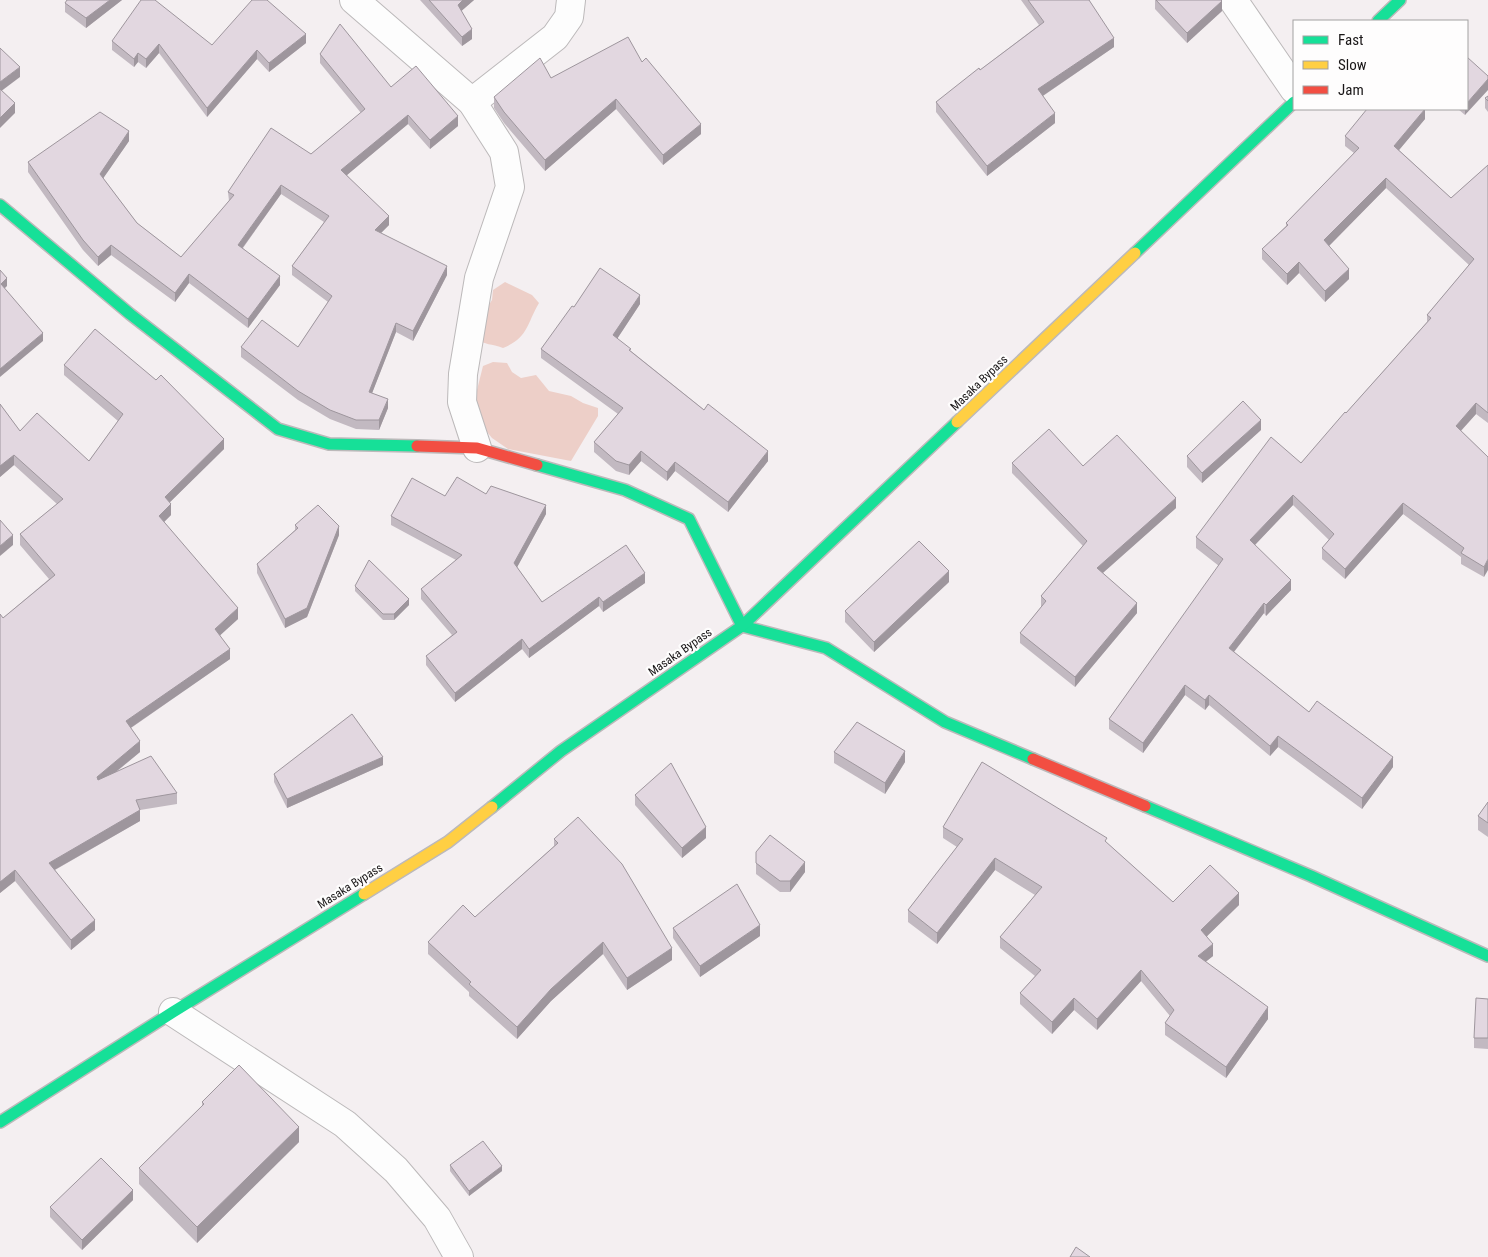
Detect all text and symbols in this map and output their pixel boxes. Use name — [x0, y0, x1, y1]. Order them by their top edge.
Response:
legend — [1293, 20, 1468, 110]
text: Fast — [1338, 31, 1363, 49]
text: Slow — [1338, 56, 1367, 74]
text: Jam — [1338, 81, 1364, 99]
street label: Masaka Bypass — [947, 352, 1011, 414]
street label: Masaka Bypass — [646, 625, 714, 679]
street label: Masaka Bypass — [315, 860, 385, 912]

